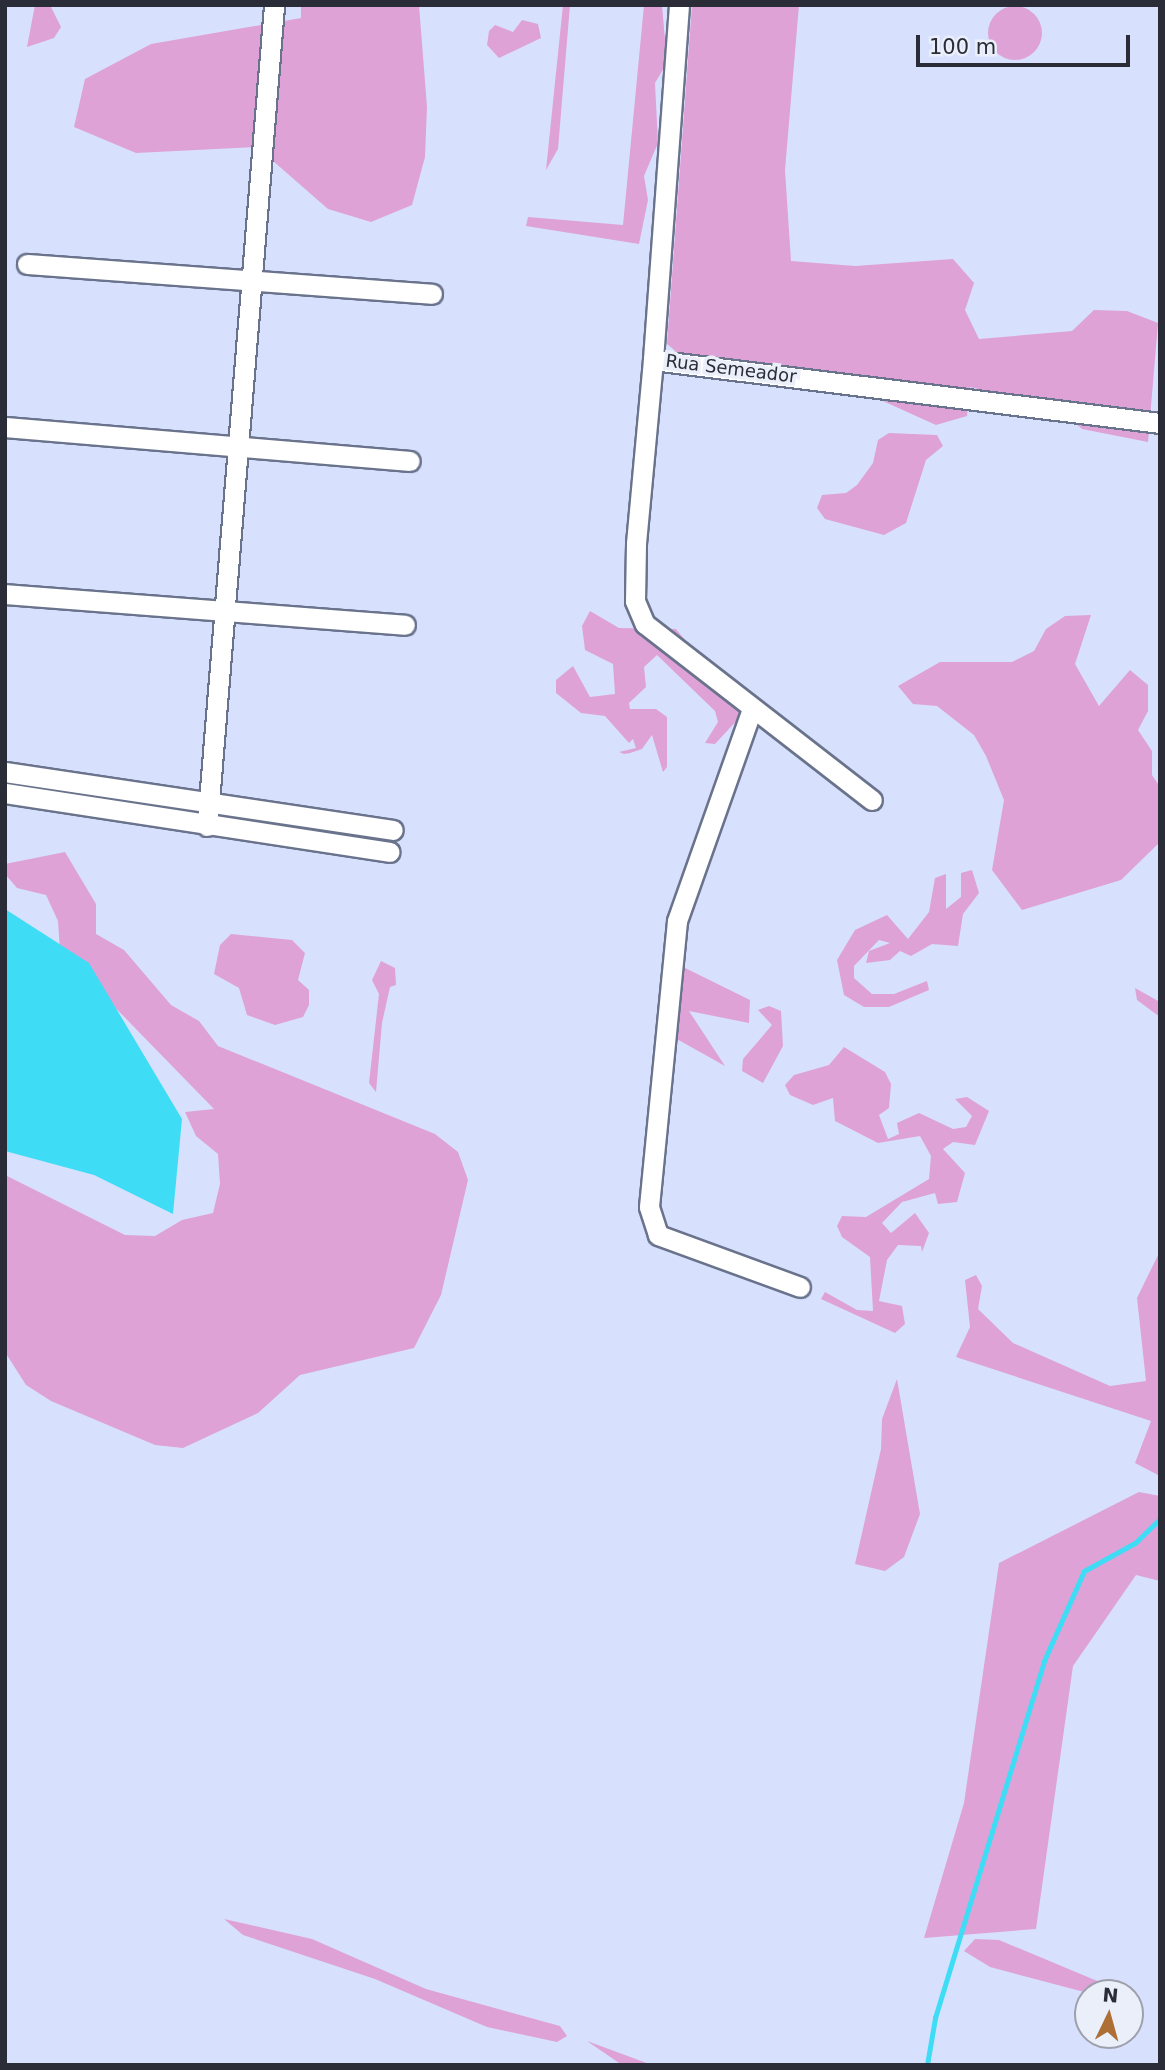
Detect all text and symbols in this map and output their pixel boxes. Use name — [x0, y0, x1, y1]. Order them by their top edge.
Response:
scale bar — [920, 21, 1134, 65]
text: 100 m — [929, 35, 996, 59]
street label: Rua Semeador — [664, 350, 798, 388]
north arrow — [1074, 1979, 1144, 2049]
text: N — [1102, 1983, 1120, 2007]

